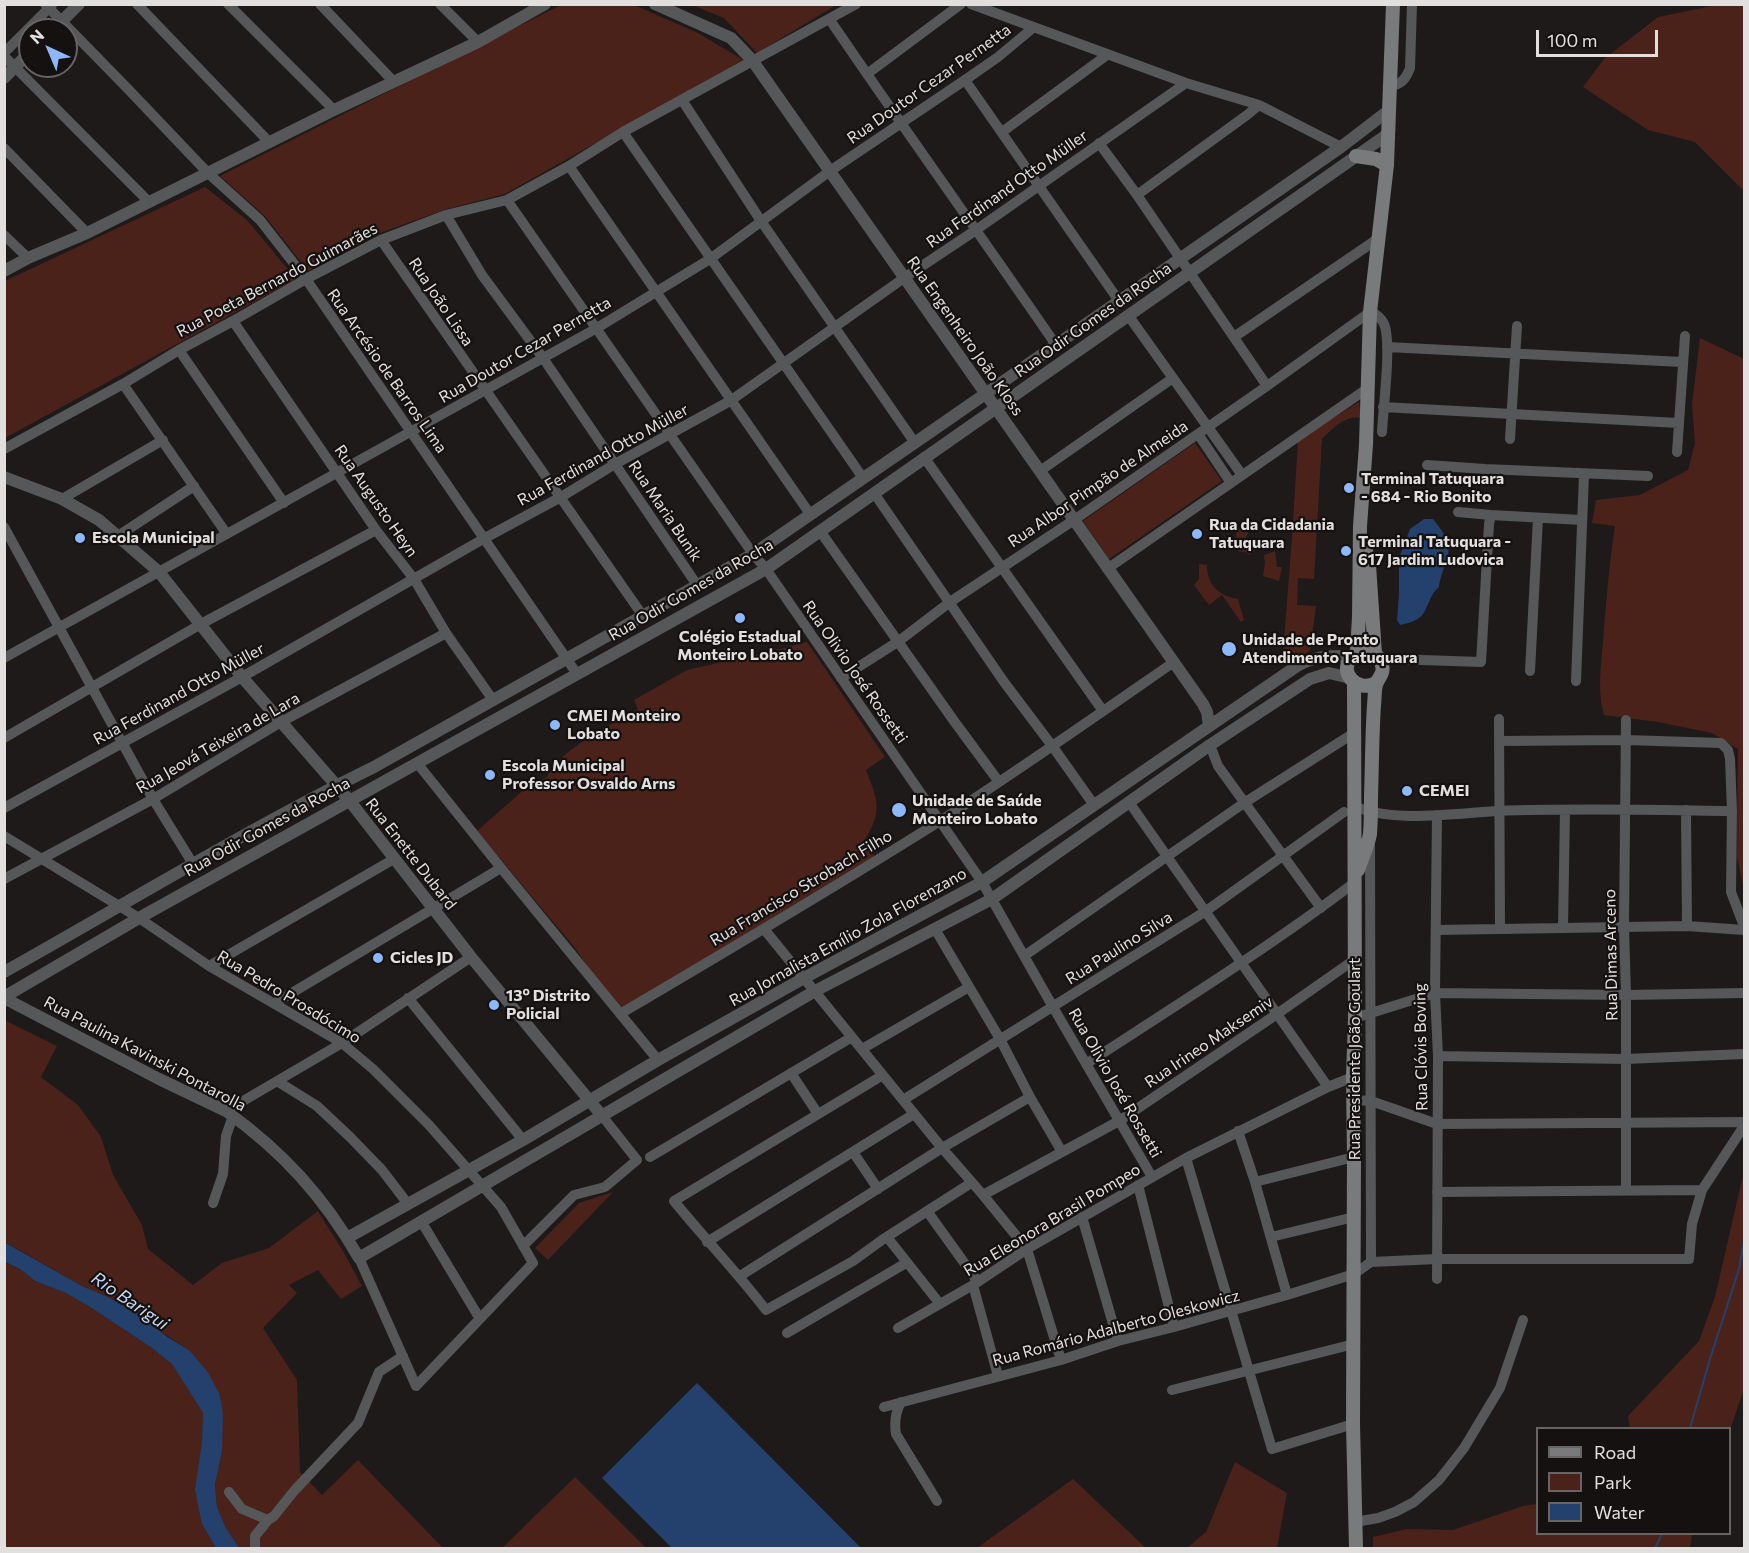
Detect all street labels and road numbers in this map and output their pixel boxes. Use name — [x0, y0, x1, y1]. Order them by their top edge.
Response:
street label: Rua Doutor Cezar Pernetta — [843, 20, 1015, 148]
street label: Rua Ferdinand Otto Müller — [923, 126, 1091, 252]
street label: Rua Poeta Bernardo Guimarães — [173, 219, 381, 341]
street label: Rua Engenheiro João Kloss — [903, 253, 1027, 419]
street label: Rua João Lissa — [404, 254, 478, 350]
street label: Rua Odir Gomes da Rocha — [1011, 259, 1175, 381]
street label: Rua Arcésio de Barros Lima — [323, 285, 451, 457]
street label: Rua Doutor Cezar Pernetta — [436, 293, 614, 407]
street label: Rua Ferdinand Otto Müller — [514, 400, 692, 510]
street label: Rua Albor Pimpão de Almeida — [1004, 416, 1192, 552]
street label: Rua Augusto Heyn — [330, 441, 422, 561]
street label: Rua Maria Bunik — [624, 457, 706, 565]
street label: Rua Odir Gomes da Rocha — [605, 535, 777, 645]
street label: Rua Olivio José Rossetti — [798, 597, 912, 747]
street label: Rua Ferdinand Otto Müller — [90, 639, 268, 749]
street label: Rua Jeová Teixeira de Lara — [133, 688, 303, 798]
street label: Rua Odir Gomes da Rocha — [181, 773, 353, 881]
street label: Rua Enette Dubard — [361, 794, 461, 914]
street label: Rua Francisco Strobach Filho — [706, 826, 896, 950]
street label: Rua Jornalista Emílio Zola Florenzano — [726, 864, 970, 1010]
street label: Rua Dimas Arceno — [1600, 889, 1622, 1021]
street label: Rua Paulino Silva — [1062, 907, 1176, 989]
street label: Rua Pedro Prosdócimo — [214, 946, 364, 1048]
street label: Rua Presidente João Goulart — [1345, 958, 1365, 1160]
street label: Rua Clóvis Boving — [1410, 983, 1432, 1111]
street label: Rua Paulina Kavinski Pontarolla — [41, 992, 249, 1116]
street label: Rua Irineo Maksemiv — [1141, 992, 1277, 1092]
street label: Rua Olivio José Rossetti — [1064, 1005, 1166, 1161]
street label: Rua Eleonora Brasil Pompeo — [960, 1159, 1144, 1281]
street label: Rua Romário Adalberto Oleskowicz — [990, 1286, 1242, 1370]

